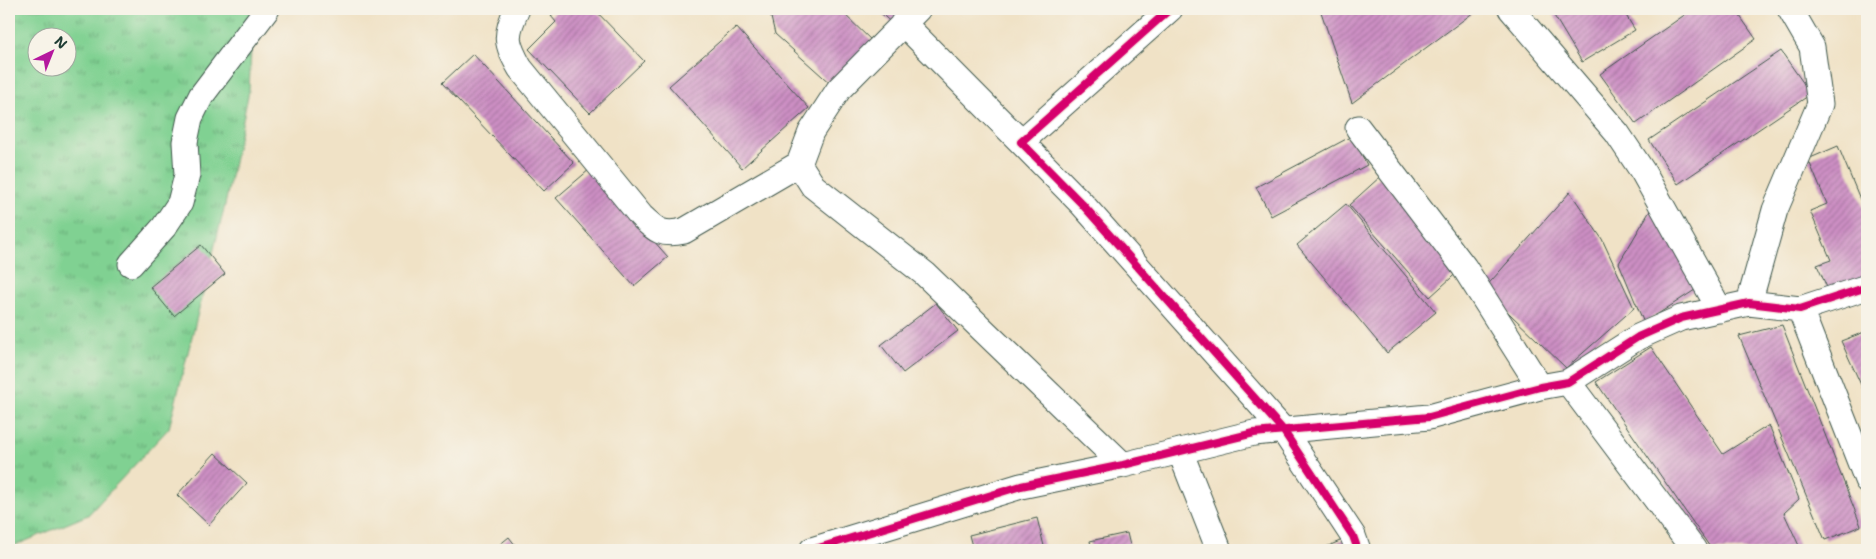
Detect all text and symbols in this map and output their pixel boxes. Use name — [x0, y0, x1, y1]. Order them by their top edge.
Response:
north arrow — [28, 28, 78, 78]
text: N — [51, 32, 71, 53]

